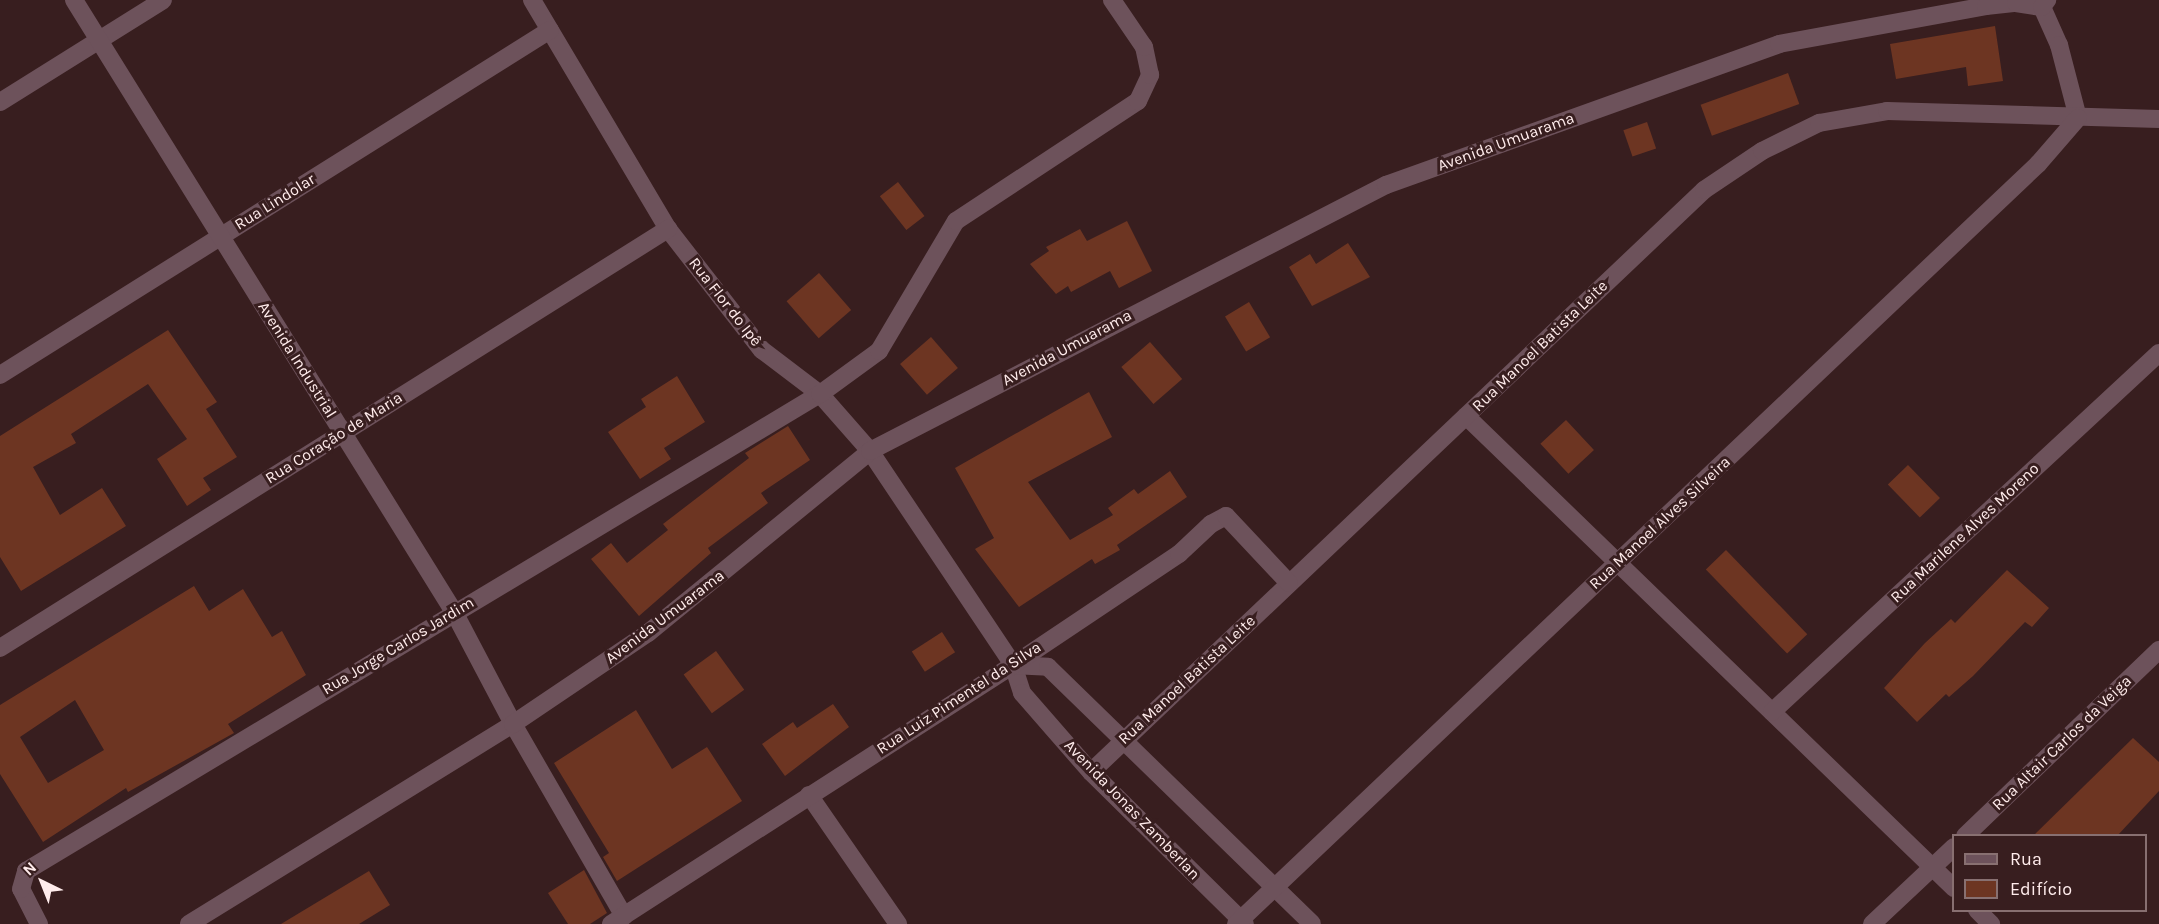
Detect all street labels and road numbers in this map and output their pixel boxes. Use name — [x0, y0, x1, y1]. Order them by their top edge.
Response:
street label: Avenida Umuarama — [1435, 108, 1577, 176]
street label: Rua Lindolar — [231, 170, 319, 234]
street label: Rua Flor do Ipê — [684, 254, 766, 350]
street label: Rua Manoel Batista Leite — [1468, 276, 1612, 416]
street label: Avenida Industrial — [254, 298, 340, 422]
street label: Avenida Umuarama — [999, 306, 1135, 390]
street label: Rua Coração de Maria — [262, 388, 406, 488]
street label: Rua Manoel Alves Silveira — [1585, 453, 1735, 593]
street label: Rua Marilene Alves Moreno — [1887, 459, 2043, 607]
street label: Avenida Umuarama — [602, 566, 728, 668]
street label: Rua Jorge Carlos Jardim — [318, 593, 478, 699]
street label: Rua Manoel Batista Leite — [1114, 611, 1260, 749]
street label: Rua Luiz Pimentel da Silva — [873, 638, 1045, 758]
street label: Rua Altair Carlos da Veiga — [1988, 671, 2136, 815]
street label: Avenida Jonas Zamberlan — [1060, 736, 1204, 884]

